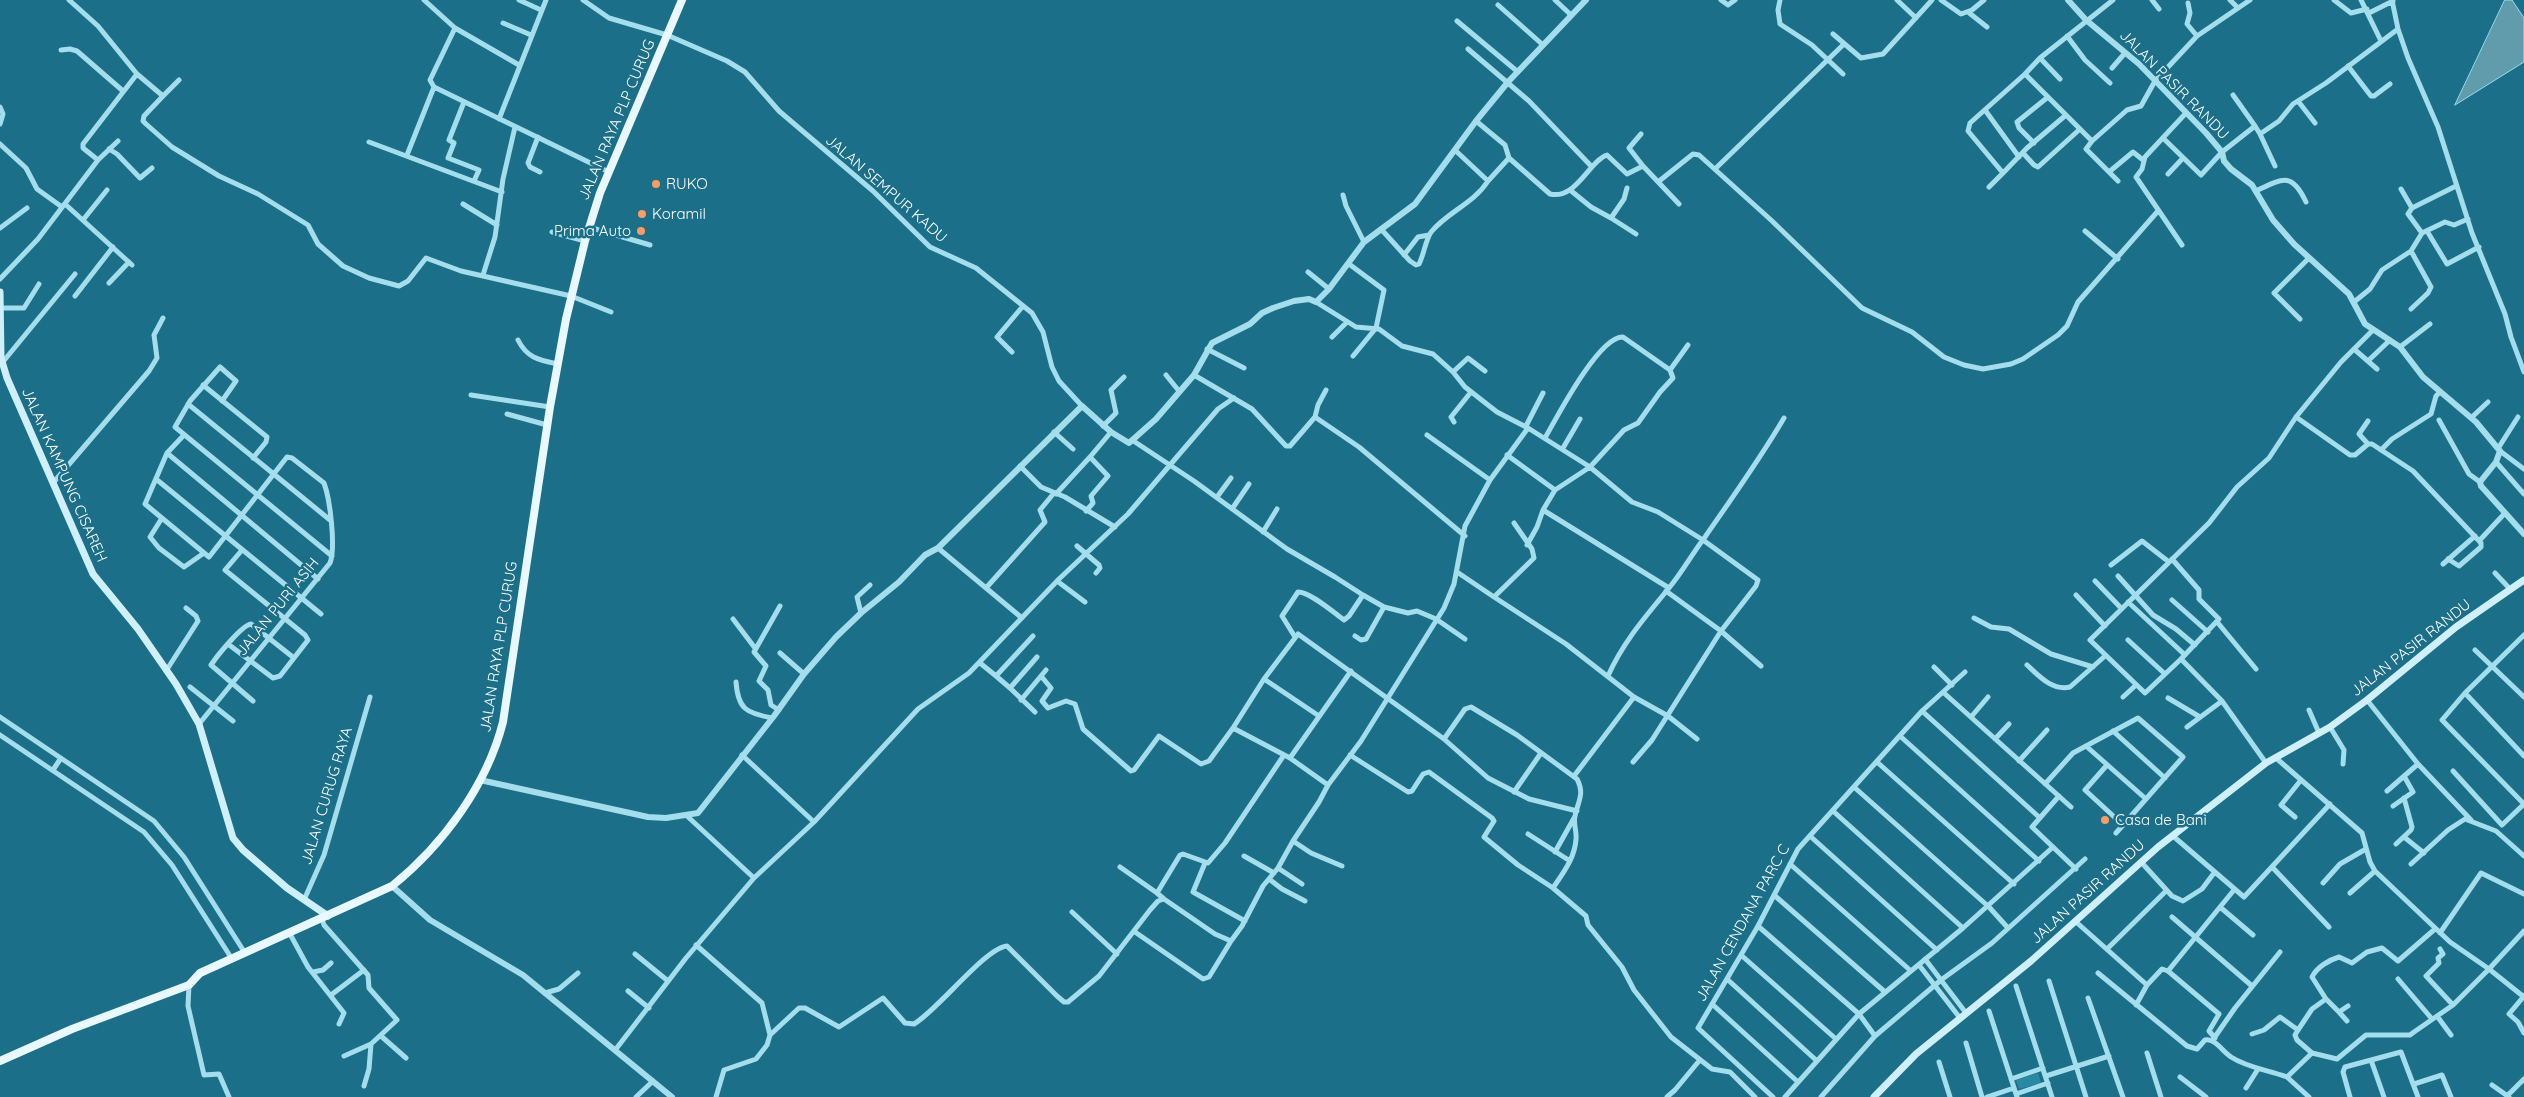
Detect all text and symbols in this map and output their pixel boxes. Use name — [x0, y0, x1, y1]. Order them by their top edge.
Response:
street label: JALAN PASIR RANDU — [2116, 27, 2232, 143]
street label: JALAN RAYA PLP CURUG — [575, 37, 659, 203]
street label: JALAN SEMPUR KADU — [822, 131, 950, 247]
place label: RUKO — [666, 175, 708, 193]
marker: RUKO — [650, 178, 662, 190]
place label: Koramil — [652, 205, 706, 223]
marker: Koramil — [636, 208, 648, 220]
place label: Prima Auto — [554, 222, 631, 240]
marker: Prima Auto — [635, 225, 647, 237]
street label: JALAN KAMPUNG CISAREH — [17, 385, 111, 565]
street label: JALAN PURI ASIH — [233, 554, 323, 660]
street label: JALAN RAYA PLP CURUG — [477, 560, 521, 734]
street label: JALAN PASIR RANDU — [2347, 596, 2475, 700]
street label: JALAN CURUG RAYA — [297, 725, 357, 867]
place label: Casa de Bani — [2115, 811, 2207, 829]
marker: Casa de Bani — [2099, 814, 2111, 826]
street label: JALAN PASIR RANDU — [2027, 836, 2149, 948]
street label: JALAN CENDANA PARC C — [1692, 841, 1794, 1005]

